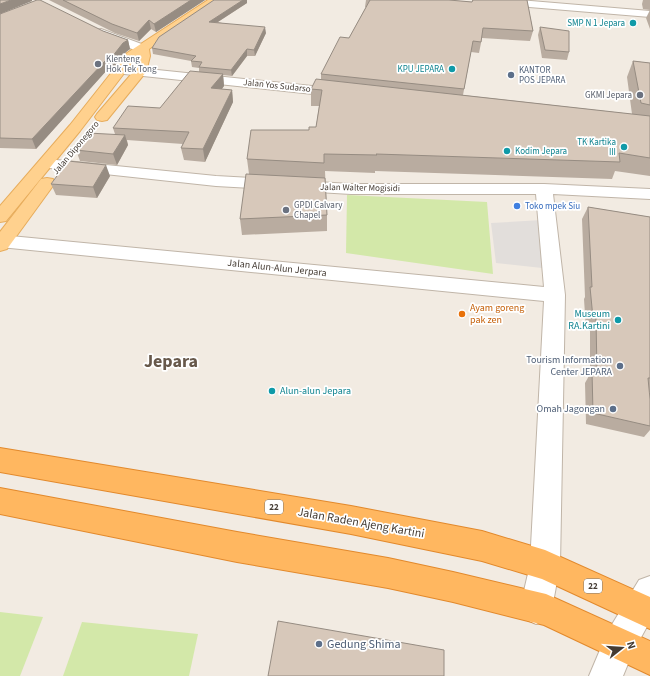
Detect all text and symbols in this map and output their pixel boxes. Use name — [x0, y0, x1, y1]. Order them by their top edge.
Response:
place label: SMP N 1 Jepara — [567, 17, 625, 30]
marker: SMP N 1 Jepara — [628, 18, 638, 28]
place label: Klenteng Hok Tek Tong — [106, 53, 157, 76]
marker: Klenteng Hok Tek Tong — [93, 59, 103, 69]
place label: KPU JEPARA — [397, 63, 444, 76]
marker: KPU JEPARA — [447, 64, 457, 74]
place label: KANTOR POS JEPARA — [519, 64, 565, 87]
marker: KANTOR POS JEPARA — [506, 70, 516, 80]
street label: Jalan Yos Sudarso — [243, 76, 311, 96]
place label: GKMI Jepara — [585, 89, 632, 102]
marker: GKMI Jepara — [635, 90, 645, 100]
street label: Jalan Diponegoro — [50, 118, 102, 178]
place label: TK Kartika III — [577, 136, 616, 159]
marker: TK Kartika III — [619, 142, 629, 152]
place label: Kodim Jepara — [515, 145, 567, 158]
marker: Kodim Jepara — [502, 146, 512, 156]
street label: Jalan Walter Mogisidi — [320, 181, 400, 195]
place label: GPDI Calvary Chapel — [294, 199, 343, 222]
place label: Toko mpek Siu — [525, 200, 580, 213]
marker: Toko mpek Siu — [512, 201, 522, 211]
marker: GPDI Calvary Chapel — [281, 205, 291, 215]
street label: Jalan Alun-Alun Jerpara — [227, 256, 327, 280]
place label: Ayam goreng pak zen — [470, 301, 524, 327]
place label: Museum RA.Kartini — [568, 307, 610, 333]
marker: Ayam goreng pak zen — [457, 309, 467, 319]
marker: Museum RA.Kartini — [613, 315, 623, 325]
district label: Jepara — [144, 349, 198, 374]
place label: Tourism Information Center JEPARA — [526, 353, 613, 379]
marker: Tourism Information Center JEPARA — [615, 361, 625, 371]
place label: Alun-alun Jepara — [280, 384, 351, 398]
marker: Alun-alun Jepara — [267, 386, 277, 396]
place label: Omah Jagongan — [537, 402, 605, 416]
marker: Omah Jagongan — [608, 404, 618, 414]
road number: 22 — [265, 500, 283, 514]
street label: Jalan Raden Ajeng Kartini — [296, 503, 426, 543]
road number: 22 — [584, 579, 602, 593]
north arrow — [602, 628, 642, 668]
place label: Gedung Shima — [327, 636, 400, 653]
marker: Gedung Shima — [314, 639, 324, 649]
text: N — [623, 640, 639, 651]

